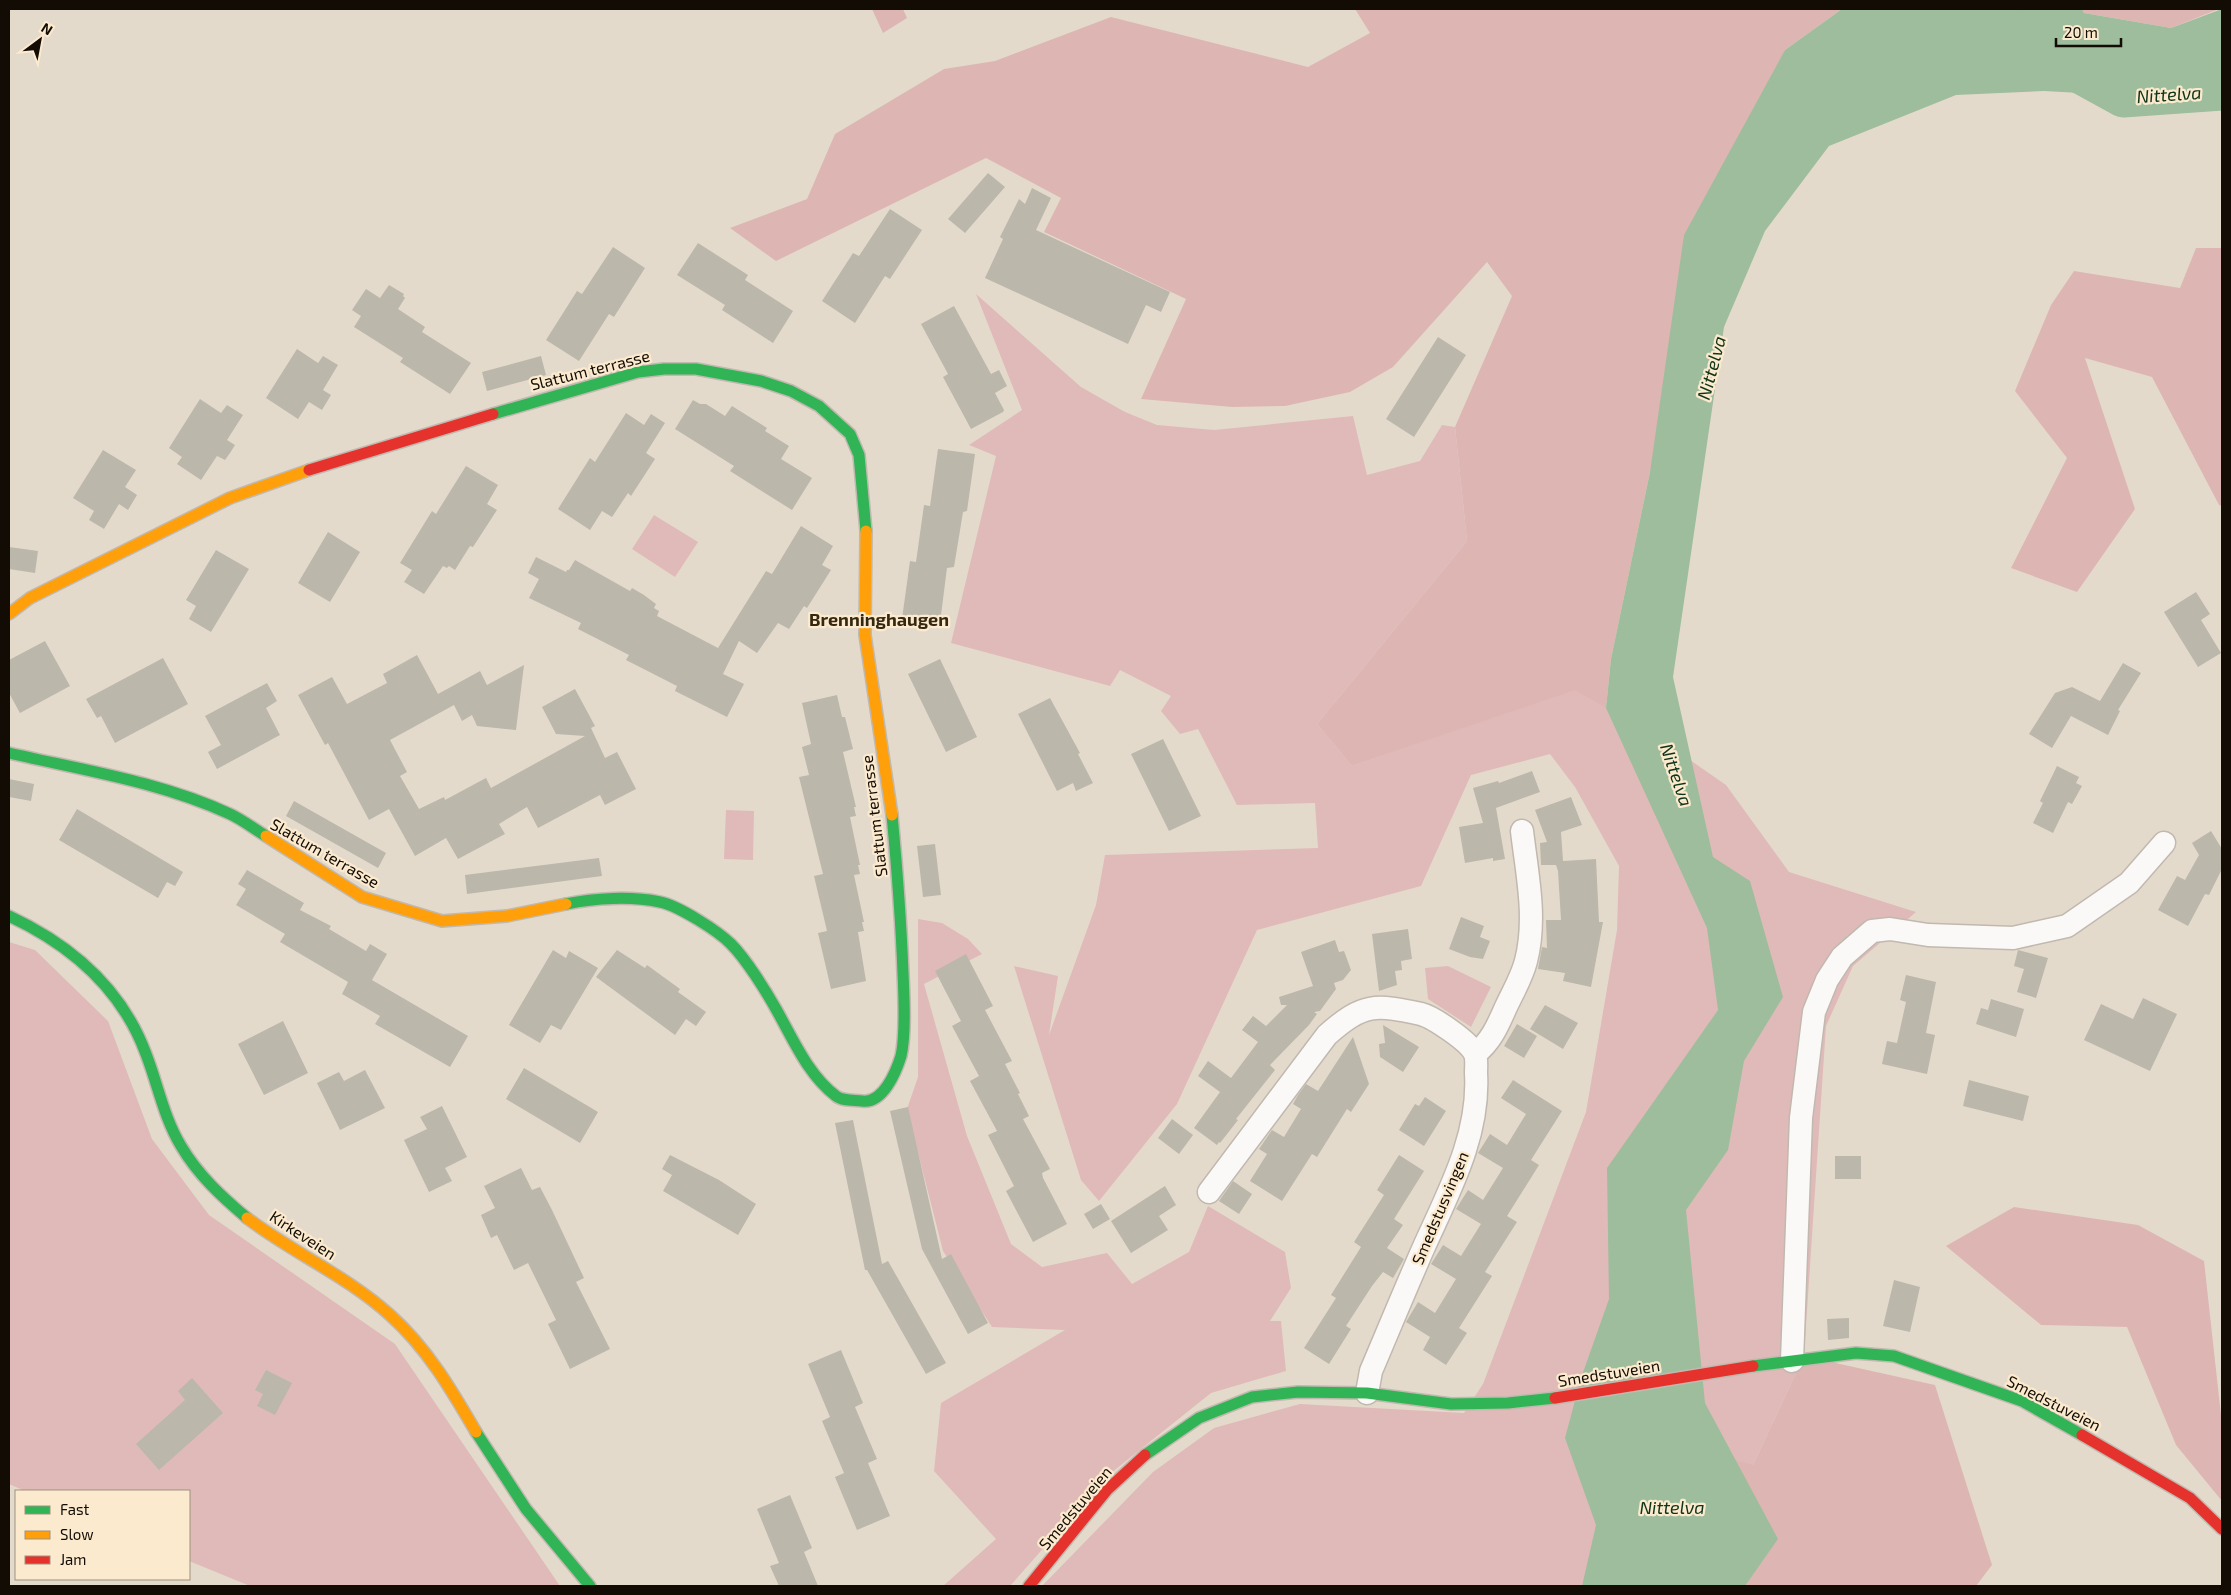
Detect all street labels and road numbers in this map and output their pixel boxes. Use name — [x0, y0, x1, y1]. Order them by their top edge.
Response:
street label: Slattum terrasse — [528, 346, 652, 394]
street label: Slattum terrasse — [857, 754, 890, 878]
street label: Slattum terrasse — [268, 814, 383, 891]
street label: Smedstusvingen — [1407, 1149, 1472, 1267]
street label: Kirkeveien — [267, 1206, 340, 1263]
street label: Smedstuveien — [1557, 1355, 1661, 1390]
street label: Smedstuveien — [2004, 1371, 2104, 1434]
street label: Smedstuveien — [1034, 1462, 1115, 1553]

